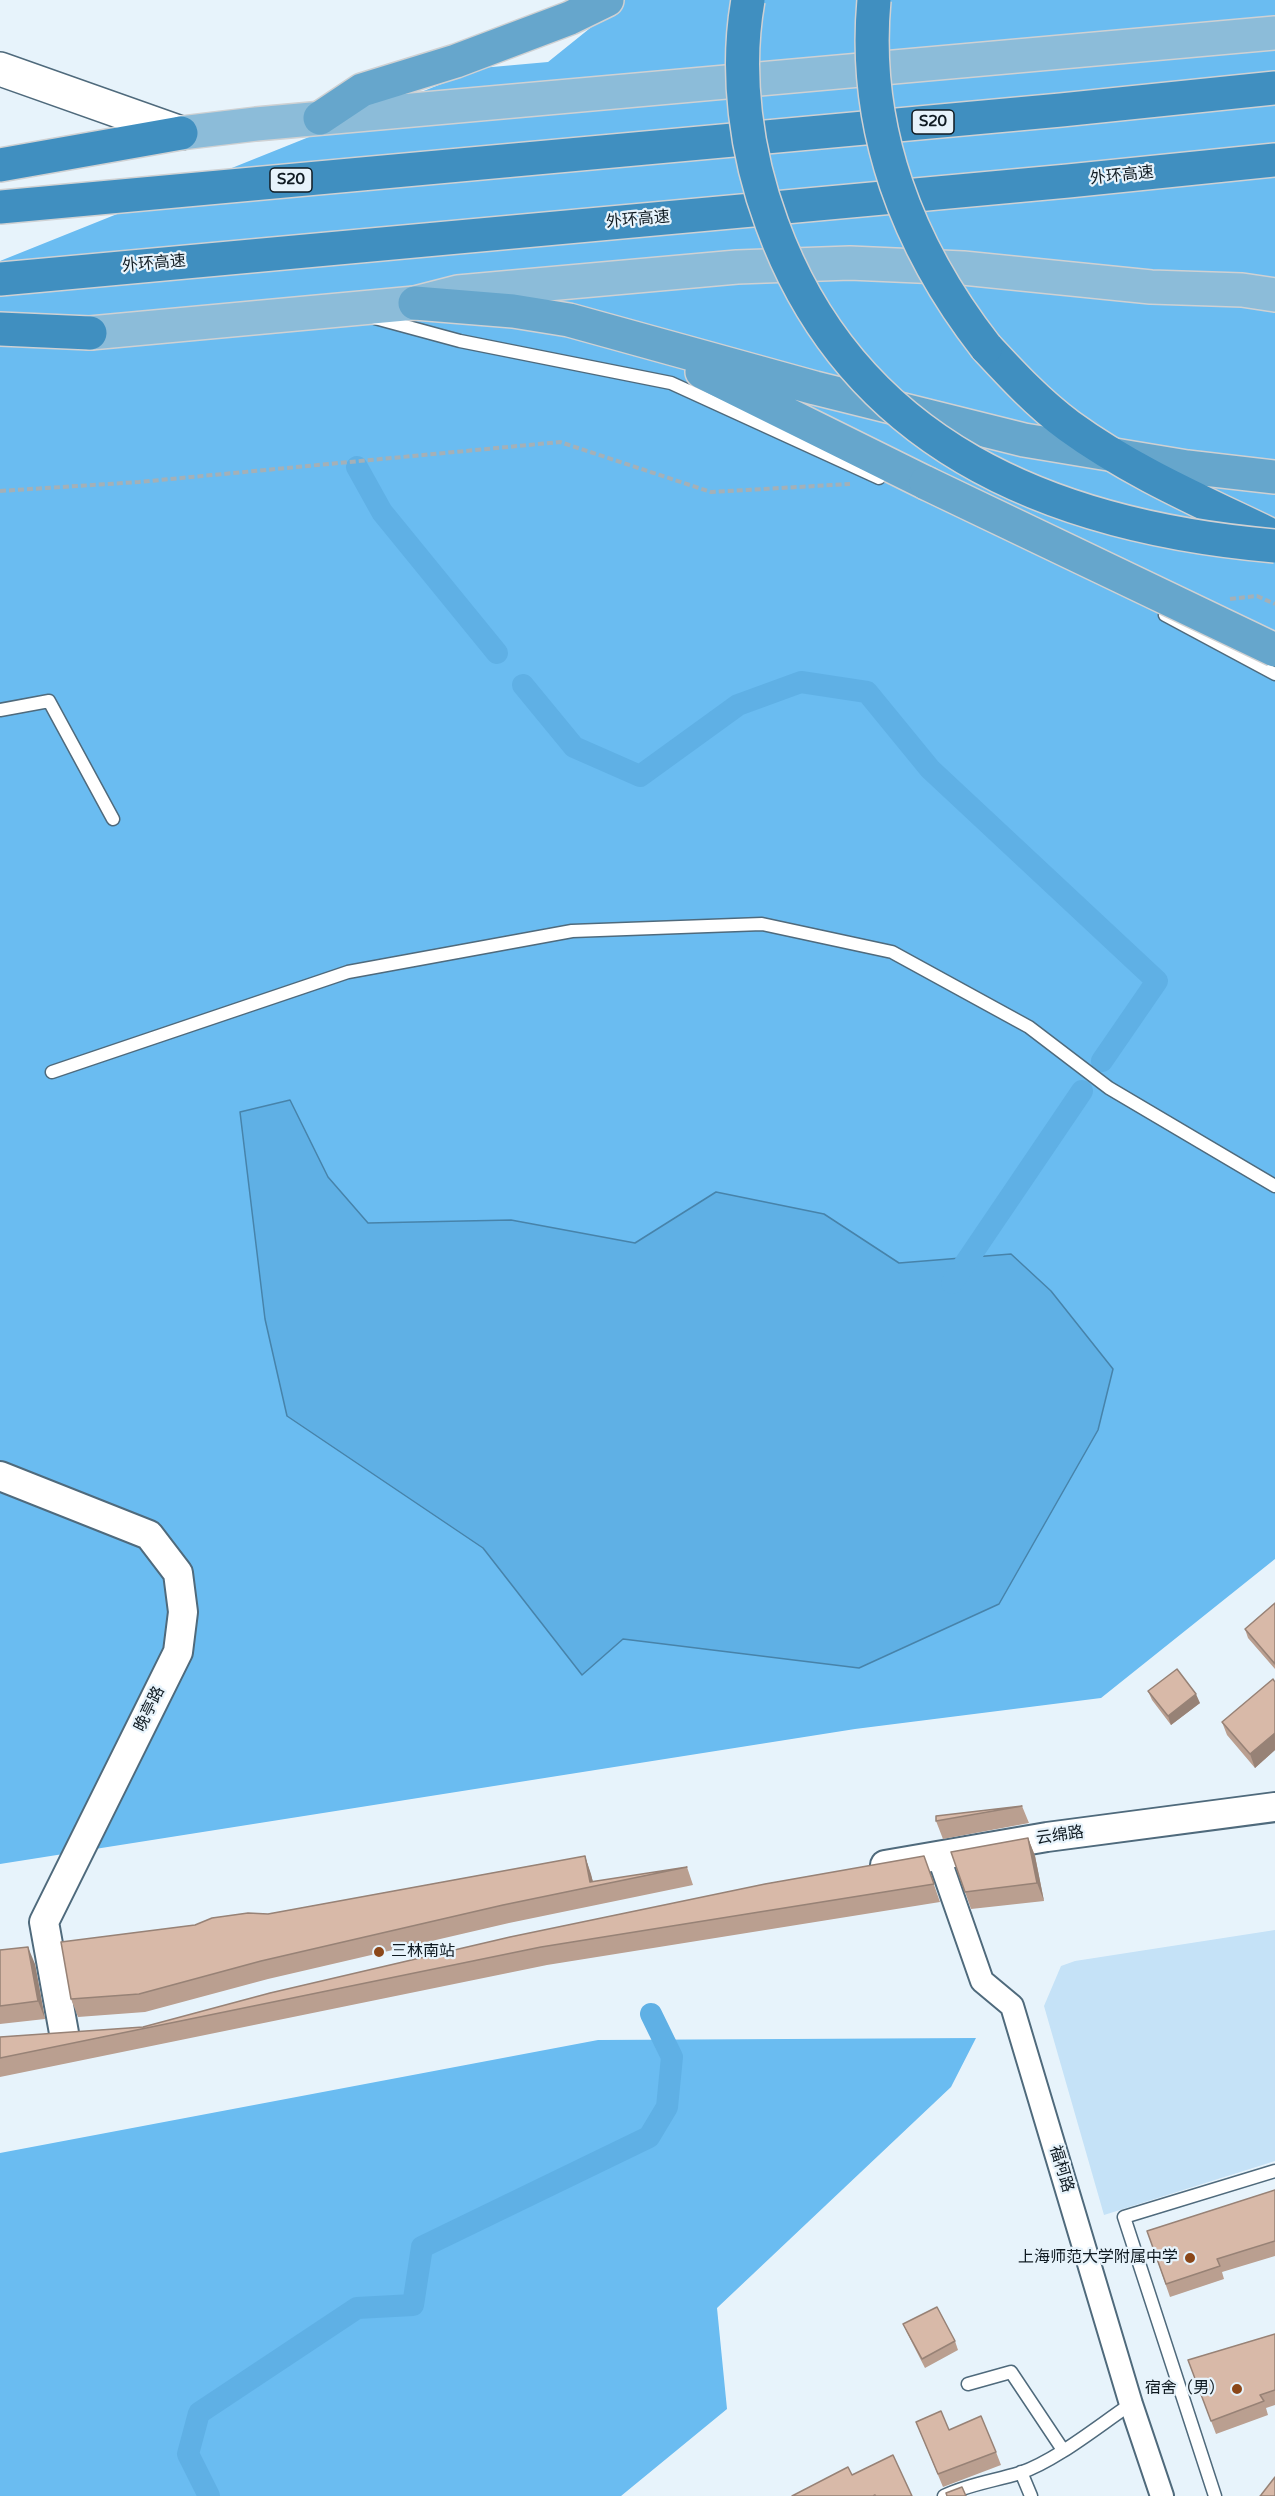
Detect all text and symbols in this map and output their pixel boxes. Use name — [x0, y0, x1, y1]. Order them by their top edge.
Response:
road number: S20 — [912, 110, 954, 134]
street label: 外环高速 — [1089, 163, 1155, 189]
road number: S20 — [270, 168, 312, 192]
street label: 外环高速 — [605, 208, 671, 232]
street label: 外环高速 — [121, 252, 187, 276]
street label: 晚亭路 — [131, 1683, 169, 1735]
street label: 云绵路 — [1035, 1823, 1085, 1849]
place label: 三林南站 — [391, 1942, 455, 1962]
marker: 三林南站 — [372, 1945, 386, 1959]
street label: 福柯路 — [1045, 2143, 1077, 2195]
place label: 上海师范大学附属中学 — [1018, 2248, 1178, 2268]
marker: 上海师范大学附属中学 — [1183, 2251, 1197, 2265]
place label: 宿舍（男） — [1145, 2379, 1225, 2399]
marker: 宿舍（男） — [1230, 2382, 1244, 2396]

